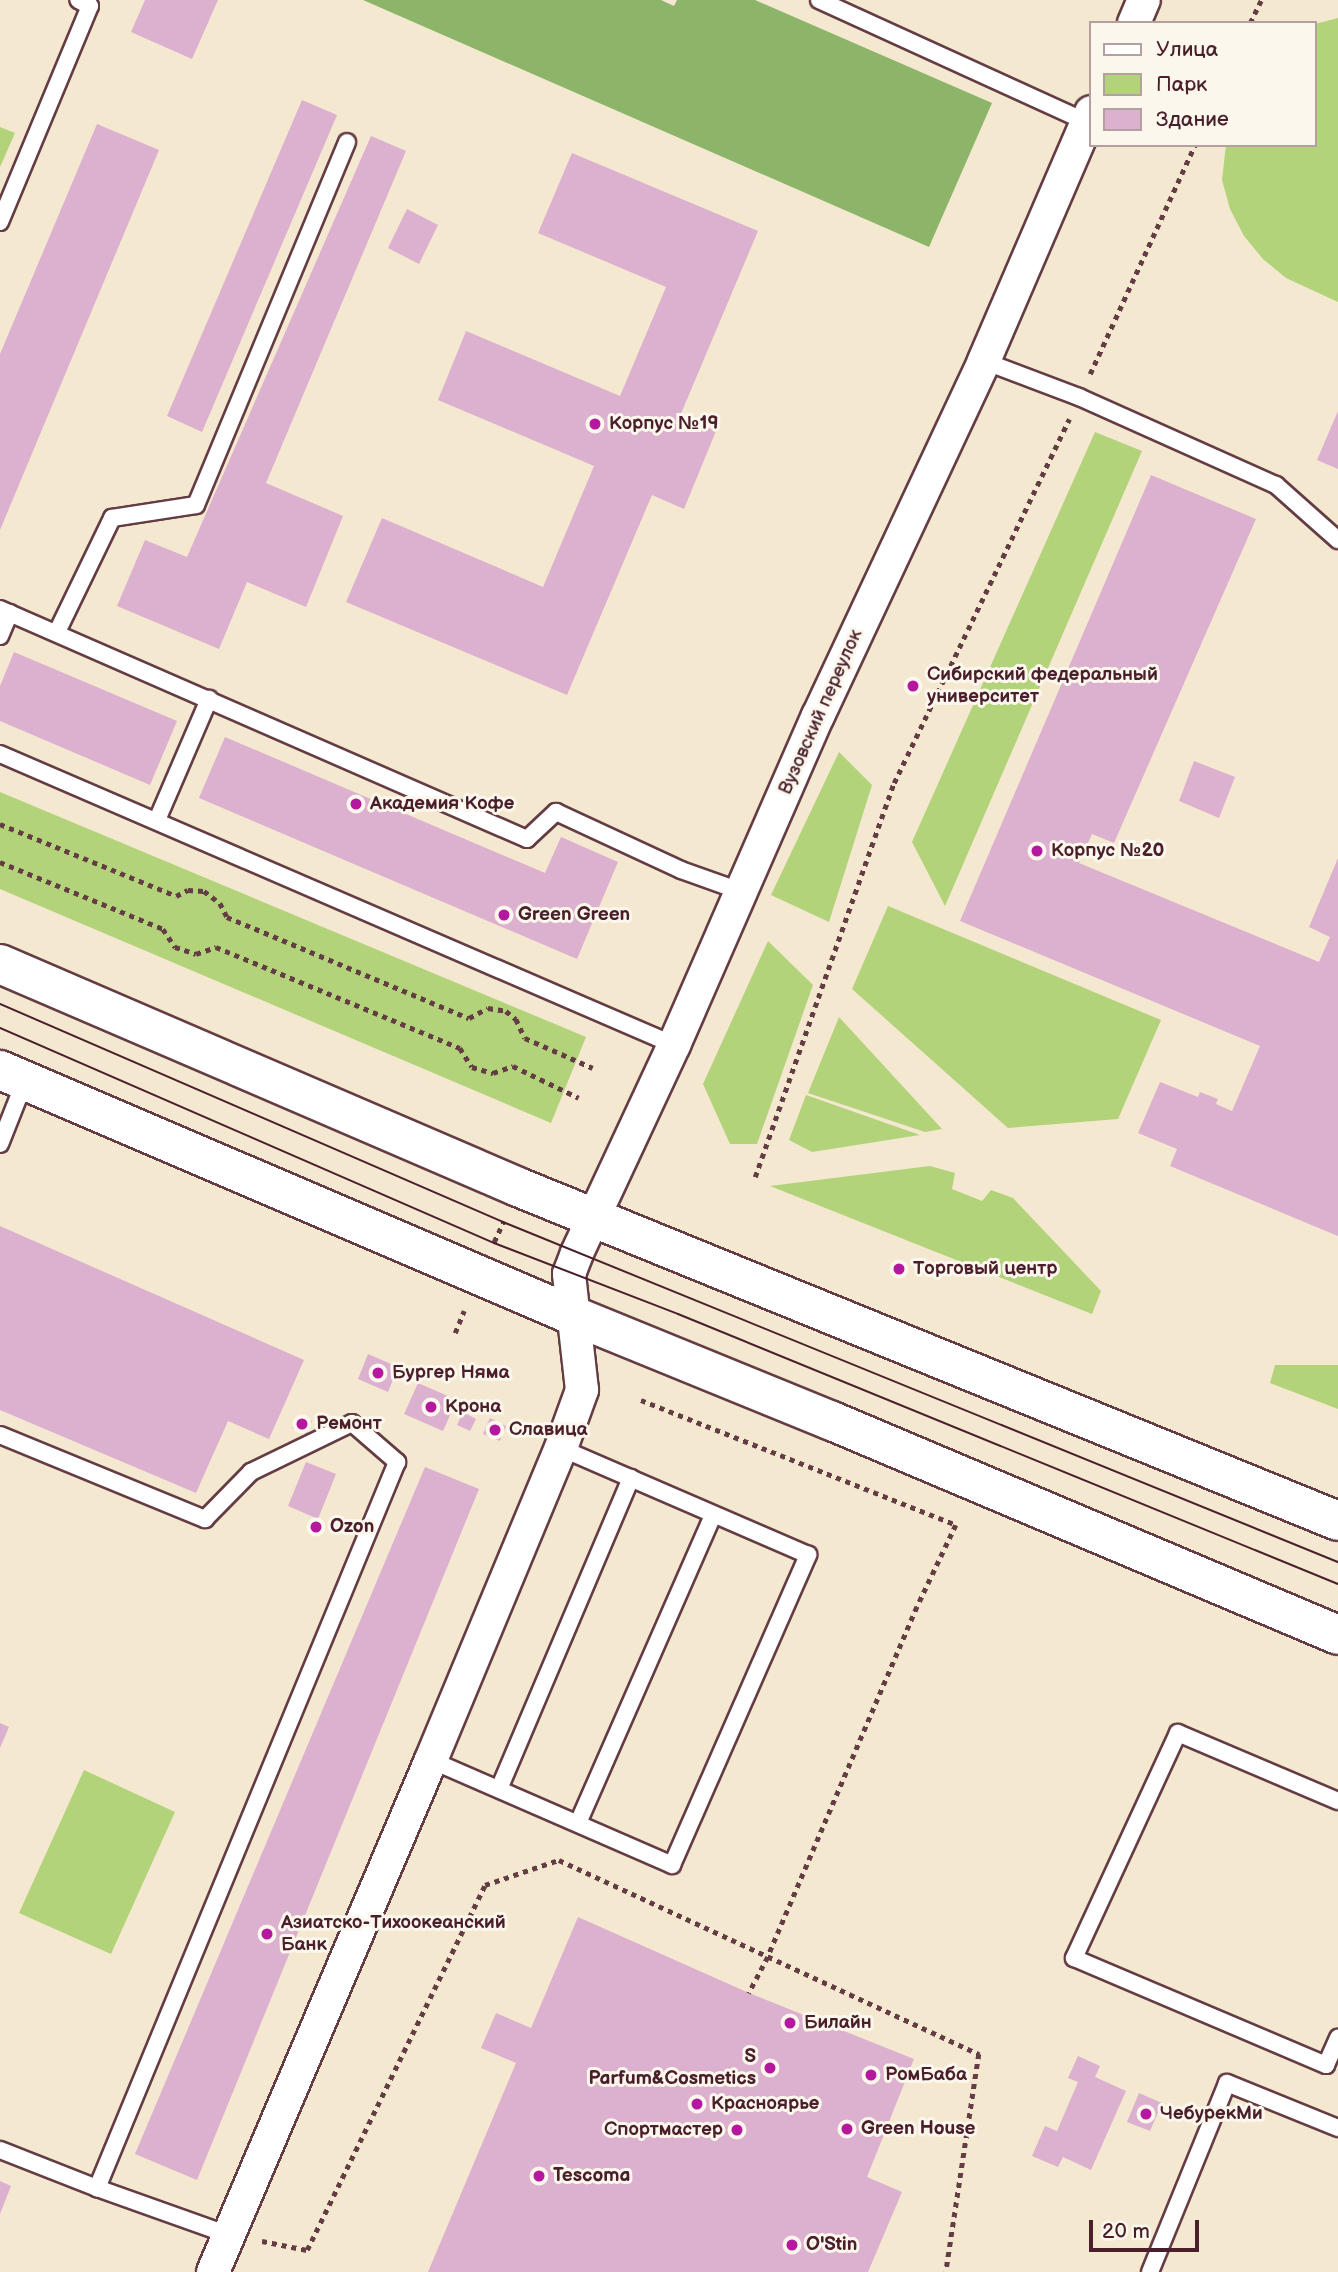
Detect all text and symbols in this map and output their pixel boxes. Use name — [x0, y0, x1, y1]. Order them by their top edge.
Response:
legend — [1090, 21, 1317, 147]
text: Улица — [1156, 37, 1218, 62]
text: Парк — [1156, 72, 1207, 97]
text: Здание — [1156, 107, 1229, 132]
place label: Корпус №19 — [609, 413, 719, 435]
marker: Корпус №19 — [587, 416, 603, 432]
street label: Вузовский переулок — [774, 626, 868, 798]
place label: Сибирский федеральный университет — [927, 664, 1158, 708]
marker: Сибирский федеральный университет — [905, 678, 921, 694]
place label: Академия Кофе — [370, 793, 514, 815]
marker: Академия Кофе — [348, 796, 364, 812]
place label: Корпус №20 — [1051, 840, 1164, 862]
marker: Корпус №20 — [1029, 843, 1045, 859]
place label: Green Green — [518, 904, 630, 926]
marker: Green Green — [496, 907, 512, 923]
place label: Торговый центр — [913, 1258, 1057, 1280]
marker: Торговый центр — [891, 1261, 907, 1277]
place label: Бургер Няма — [392, 1362, 509, 1384]
marker: Бургер Няма — [370, 1365, 386, 1381]
place label: Крона — [445, 1396, 501, 1418]
marker: Крона — [423, 1399, 439, 1415]
place label: Ремонт — [316, 1413, 382, 1435]
marker: Ремонт — [294, 1416, 310, 1432]
place label: Славица — [509, 1419, 587, 1441]
marker: Славица — [487, 1422, 503, 1438]
place label: Ozon — [330, 1516, 374, 1538]
marker: Ozon — [308, 1519, 324, 1535]
place label: Азиатско-Тихоокеанский Банк — [281, 1912, 506, 1956]
marker: Азиатско-Тихоокеанский Банк — [259, 1926, 275, 1942]
place label: Билайн — [804, 2012, 872, 2034]
marker: Билайн — [782, 2015, 798, 2031]
place label: S Parfum&Cosmetics — [589, 2046, 756, 2090]
marker: S Parfum&Cosmetics — [762, 2060, 778, 2076]
place label: РомБаба — [885, 2064, 967, 2086]
marker: РомБаба — [863, 2067, 879, 2083]
place label: Красноярье — [711, 2093, 819, 2115]
marker: Красноярье — [689, 2096, 705, 2112]
place label: ЧебурекМи — [1160, 2103, 1263, 2125]
marker: ЧебурекМи — [1138, 2106, 1154, 2122]
place label: Green House — [861, 2118, 975, 2140]
place label: Спортмастер — [604, 2119, 723, 2141]
marker: Green House — [839, 2121, 855, 2137]
marker: Спортмастер — [729, 2122, 745, 2138]
place label: Tescoma — [553, 2165, 630, 2187]
marker: Tescoma — [531, 2168, 547, 2184]
scale bar — [1093, 2206, 1203, 2250]
text: 20 m — [1102, 2219, 1150, 2244]
place label: O'Stin — [806, 2234, 857, 2256]
marker: O'Stin — [784, 2237, 800, 2253]

